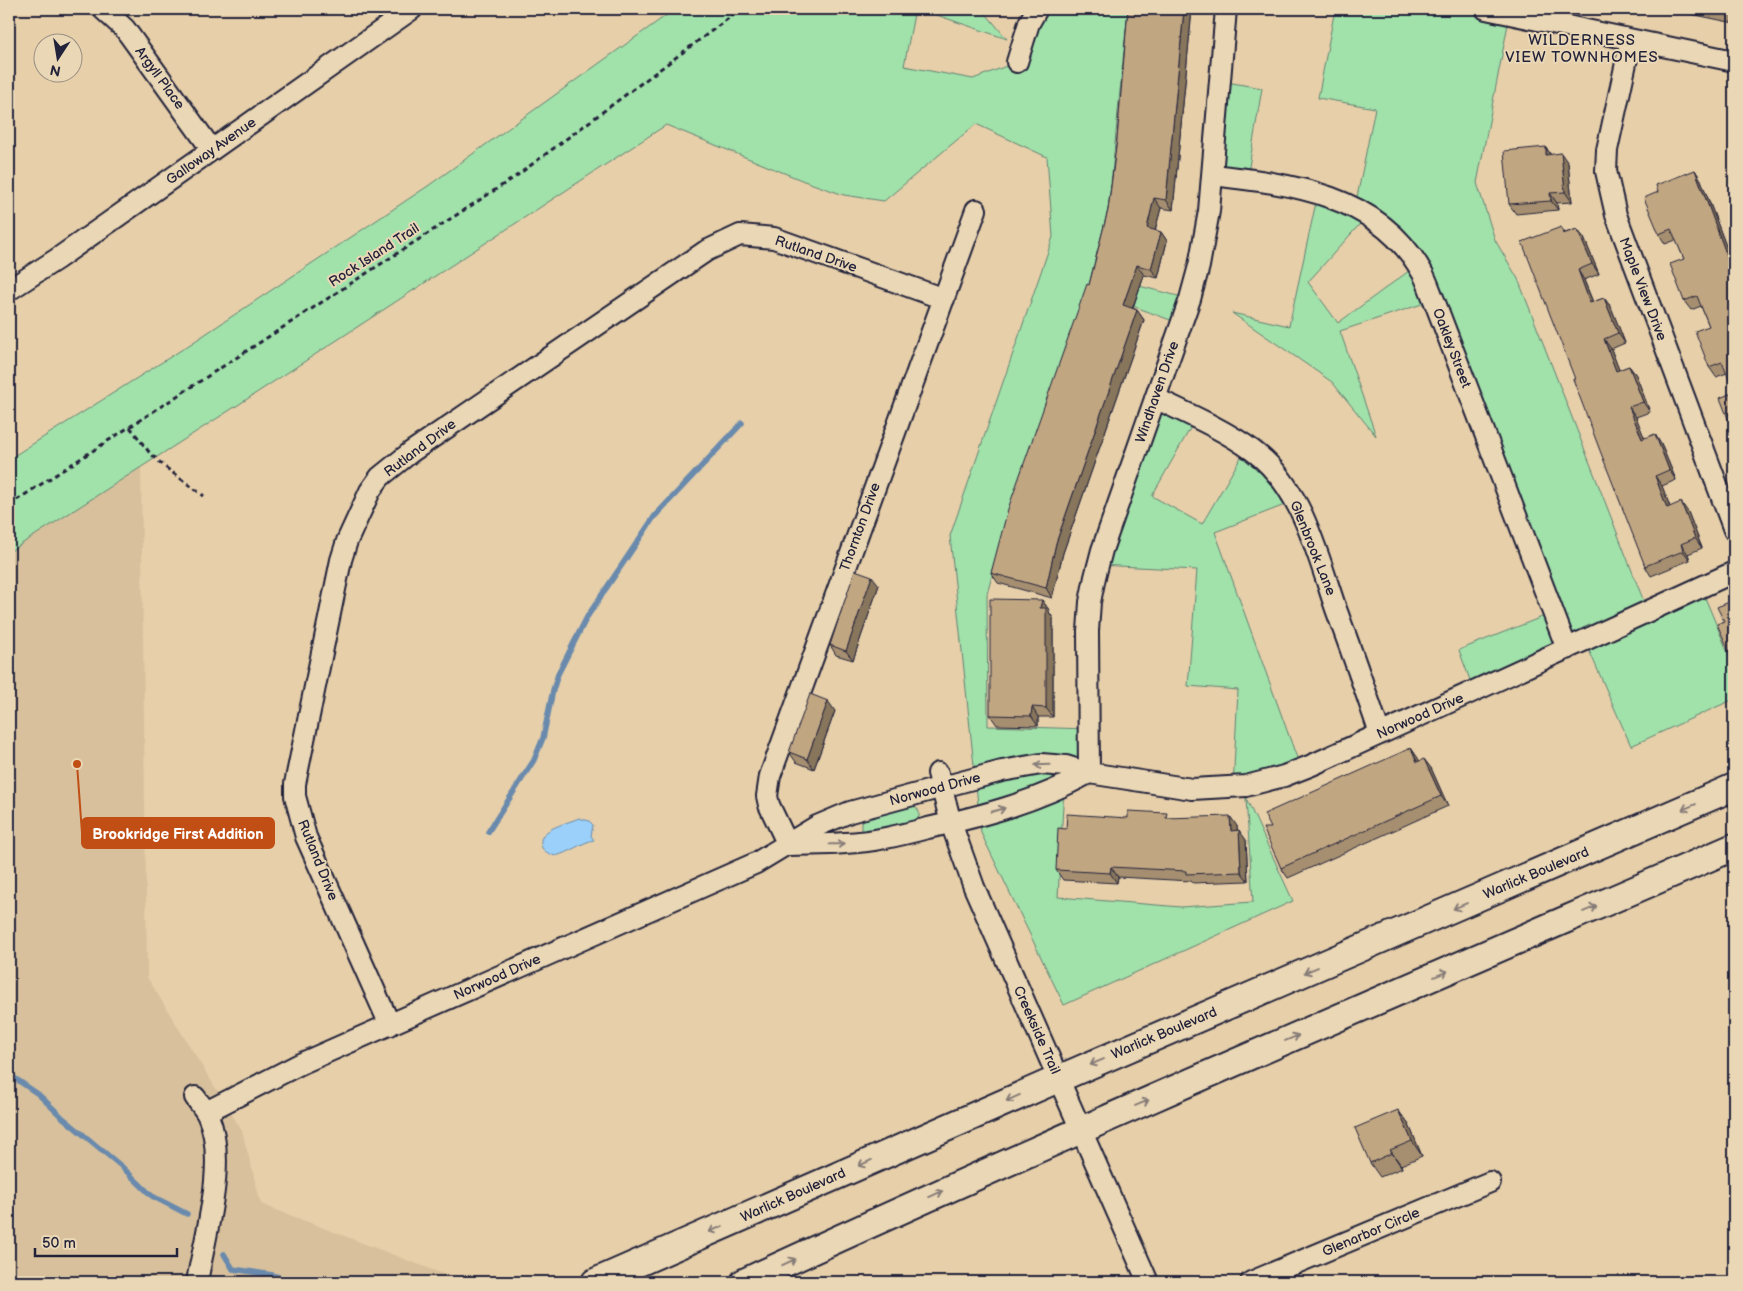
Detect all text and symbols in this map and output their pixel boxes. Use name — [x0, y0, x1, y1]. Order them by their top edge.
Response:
district label: WILDERNESS VIEW TOWNHOMES — [1505, 31, 1659, 67]
north arrow — [32, 32, 82, 82]
street label: Argyll Place — [132, 43, 188, 113]
text: N — [48, 61, 62, 80]
street label: Galloway Avenue — [163, 114, 259, 188]
street label: Rock Island Trail — [326, 219, 422, 291]
street label: Rutland Drive — [773, 232, 859, 276]
street label: Maple View Drive — [1616, 235, 1670, 343]
street label: Oakley Street — [1429, 306, 1475, 391]
street label: Windhaven Drive — [1132, 339, 1182, 445]
street label: Rutland Drive — [381, 415, 459, 481]
street label: Thornton Drive — [836, 480, 884, 574]
street label: Glenbrook Lane — [1286, 498, 1340, 598]
street label: Norwood Drive — [1374, 689, 1466, 743]
one-way arrow — [1034, 760, 1050, 770]
street label: Norwood Drive — [888, 769, 982, 809]
one-way arrow — [1682, 803, 1697, 812]
one-way arrow — [990, 805, 1006, 814]
street label: Rutland Drive — [294, 817, 342, 903]
callout: Brookridge First Addition — [82, 818, 274, 848]
text: Brookridge First Addition — [92, 825, 264, 844]
one-way arrow — [829, 839, 845, 848]
street label: Warlick Boulevard — [1481, 843, 1591, 903]
one-way arrow — [1453, 901, 1468, 911]
one-way arrow — [1582, 904, 1597, 914]
street label: Norwood Drive — [451, 950, 543, 1004]
one-way arrow — [1304, 966, 1319, 975]
one-way arrow — [1433, 968, 1448, 978]
street label: Creekside Trail — [1010, 983, 1064, 1077]
street label: Warlick Boulevard — [1109, 1003, 1219, 1063]
one-way arrow — [1284, 1033, 1299, 1042]
one-way arrow — [1090, 1058, 1105, 1068]
one-way arrow — [1006, 1094, 1021, 1104]
one-way arrow — [1134, 1097, 1149, 1107]
one-way arrow — [857, 1160, 872, 1169]
street label: Warlick Boulevard — [738, 1164, 848, 1226]
one-way arrow — [928, 1188, 943, 1198]
street label: Glenarbor Circle — [1320, 1204, 1422, 1260]
one-way arrow — [709, 1225, 724, 1235]
scale bar — [35, 1226, 178, 1258]
text: 50 m — [42, 1234, 76, 1253]
one-way arrow — [781, 1256, 796, 1266]

